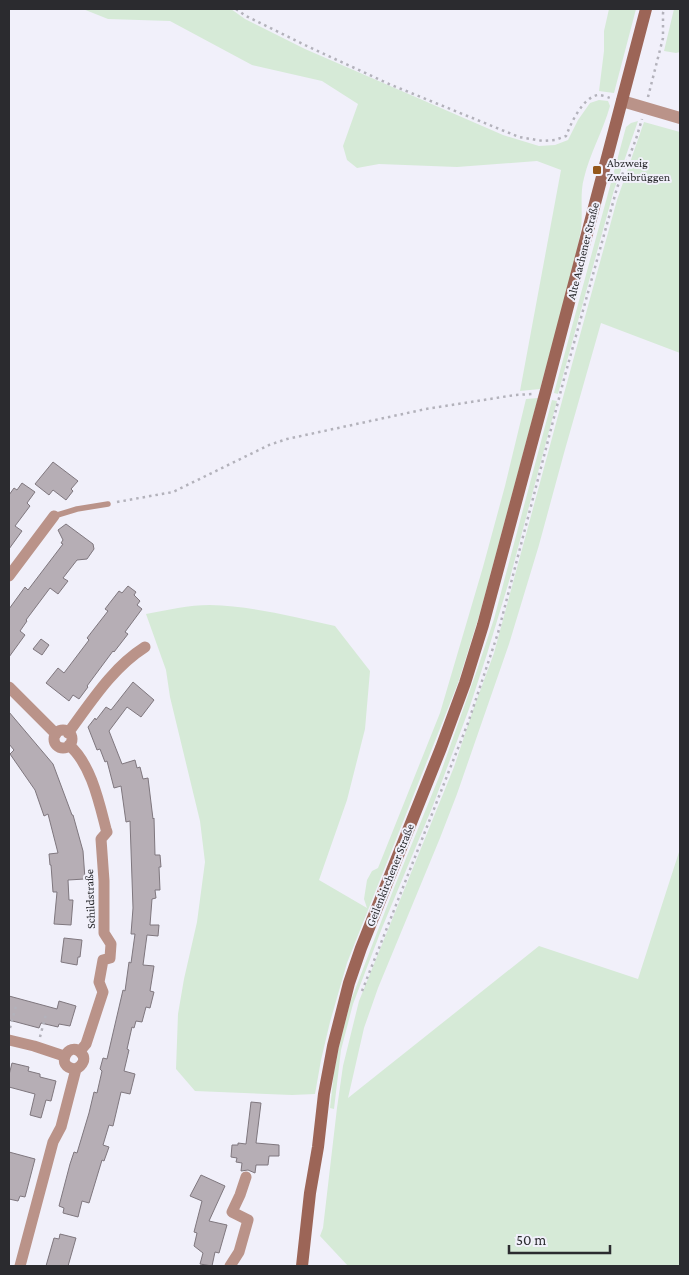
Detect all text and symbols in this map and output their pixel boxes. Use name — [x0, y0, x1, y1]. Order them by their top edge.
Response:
place label: Abzweig Zweibrüggen — [607, 156, 671, 184]
marker: Abzweig Zweibrüggen — [591, 164, 603, 176]
street label: Alte Aachener Straße — [564, 201, 602, 301]
street label: Geilenkirchener Straße — [363, 821, 417, 929]
street label: Schildstraße — [82, 869, 98, 929]
scale bar — [509, 1222, 610, 1254]
text: 50 m — [516, 1232, 546, 1248]

